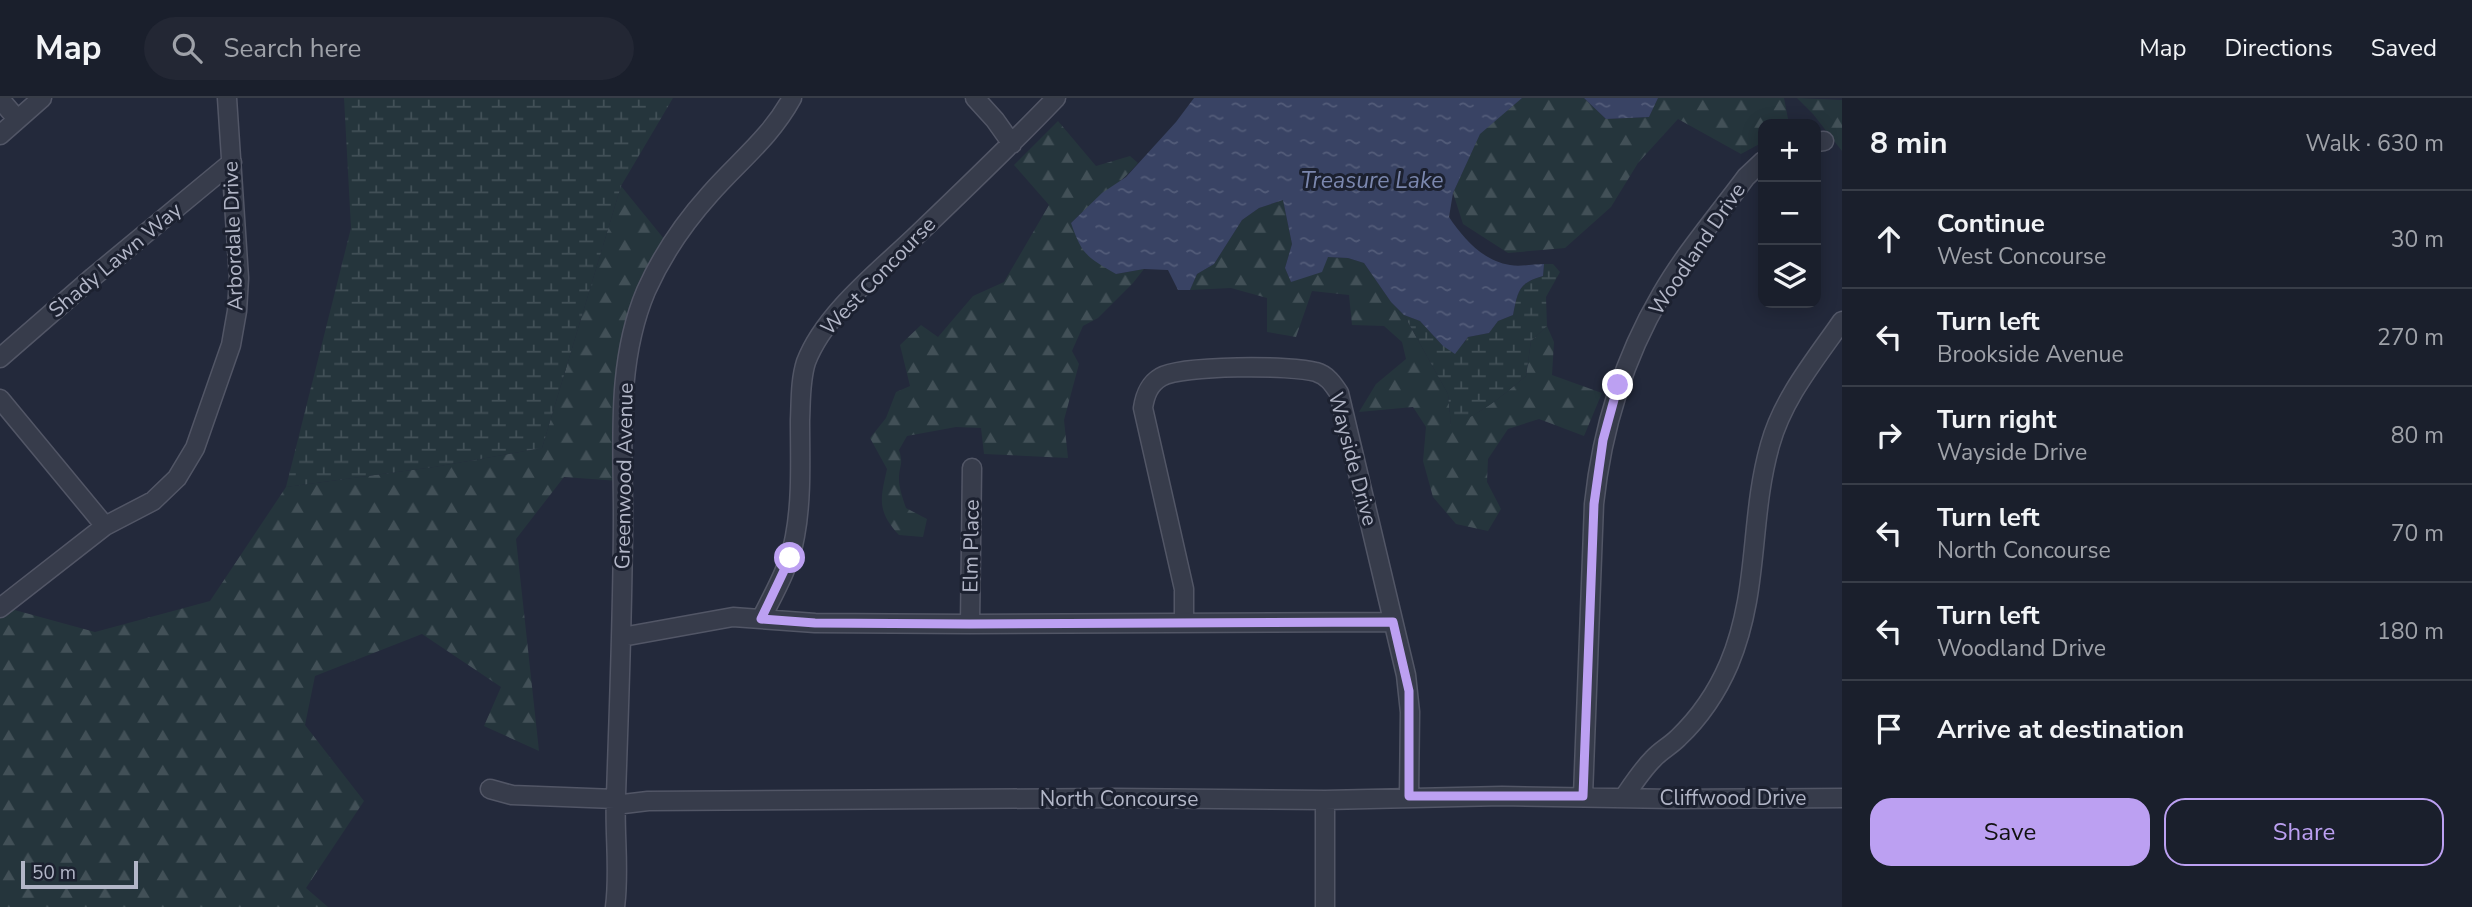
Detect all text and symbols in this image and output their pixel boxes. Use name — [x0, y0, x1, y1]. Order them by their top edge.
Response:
search box — [144, 17, 634, 80]
text: Map — [35, 26, 102, 71]
icon: search — [168, 29, 206, 67]
text: Search here — [224, 31, 361, 66]
text: Map — [2139, 32, 2186, 64]
text: Directions — [2224, 32, 2333, 64]
text: Saved — [2371, 32, 2437, 64]
map controls — [1758, 119, 1821, 308]
button: + — [1758, 119, 1821, 182]
text: 8 min — [1870, 123, 1948, 164]
text: Walk · 630 m — [2305, 128, 2444, 159]
street label: Arbordale Drive — [216, 161, 250, 311]
water label: Treasure Lake — [1301, 165, 1443, 196]
street label: Woodland Drive — [1642, 177, 1752, 321]
button: − — [1758, 182, 1821, 245]
street label: Shady Lawn Way — [43, 196, 188, 324]
text: Continue — [1937, 206, 2045, 241]
street label: West Concourse — [814, 211, 942, 341]
icon: ahead — [1870, 220, 1908, 258]
text: 30 m — [2391, 224, 2444, 255]
text: West Concourse — [1937, 241, 2106, 272]
button: layers — [1758, 245, 1821, 308]
text: Turn left — [1937, 304, 2040, 339]
icon: left — [1870, 318, 1908, 356]
text: 270 m — [2377, 322, 2444, 353]
text: Brookside Avenue — [1937, 339, 2124, 370]
route end — [1602, 369, 1633, 400]
street label: Greenwood Avenue — [608, 382, 640, 570]
street label: Wayside Drive — [1322, 389, 1384, 529]
text: Turn right — [1937, 402, 2056, 437]
icon: right — [1870, 416, 1908, 454]
text: 80 m — [2391, 420, 2444, 451]
text: Wayside Drive — [1937, 437, 2087, 468]
street label: Elm Place — [956, 499, 986, 593]
text: Turn left — [1937, 500, 2040, 535]
icon: left — [1870, 514, 1908, 552]
text: 70 m — [2391, 518, 2444, 549]
text: North Concourse — [1937, 535, 2111, 566]
route start — [774, 542, 805, 573]
text: Turn left — [1937, 598, 2040, 633]
icon: left — [1870, 612, 1908, 650]
text: 180 m — [2377, 616, 2444, 647]
text: Woodland Drive — [1937, 633, 2106, 664]
icon: arrive — [1870, 710, 1908, 748]
text: Arrive at destination — [1937, 712, 2184, 747]
street label: Cliffwood Drive — [1659, 784, 1807, 812]
street label: North Concourse — [1040, 785, 1198, 813]
button: Save — [1870, 798, 2150, 866]
button: Share — [2164, 798, 2444, 866]
scale bar — [21, 858, 138, 890]
text: 50 m — [32, 860, 76, 886]

